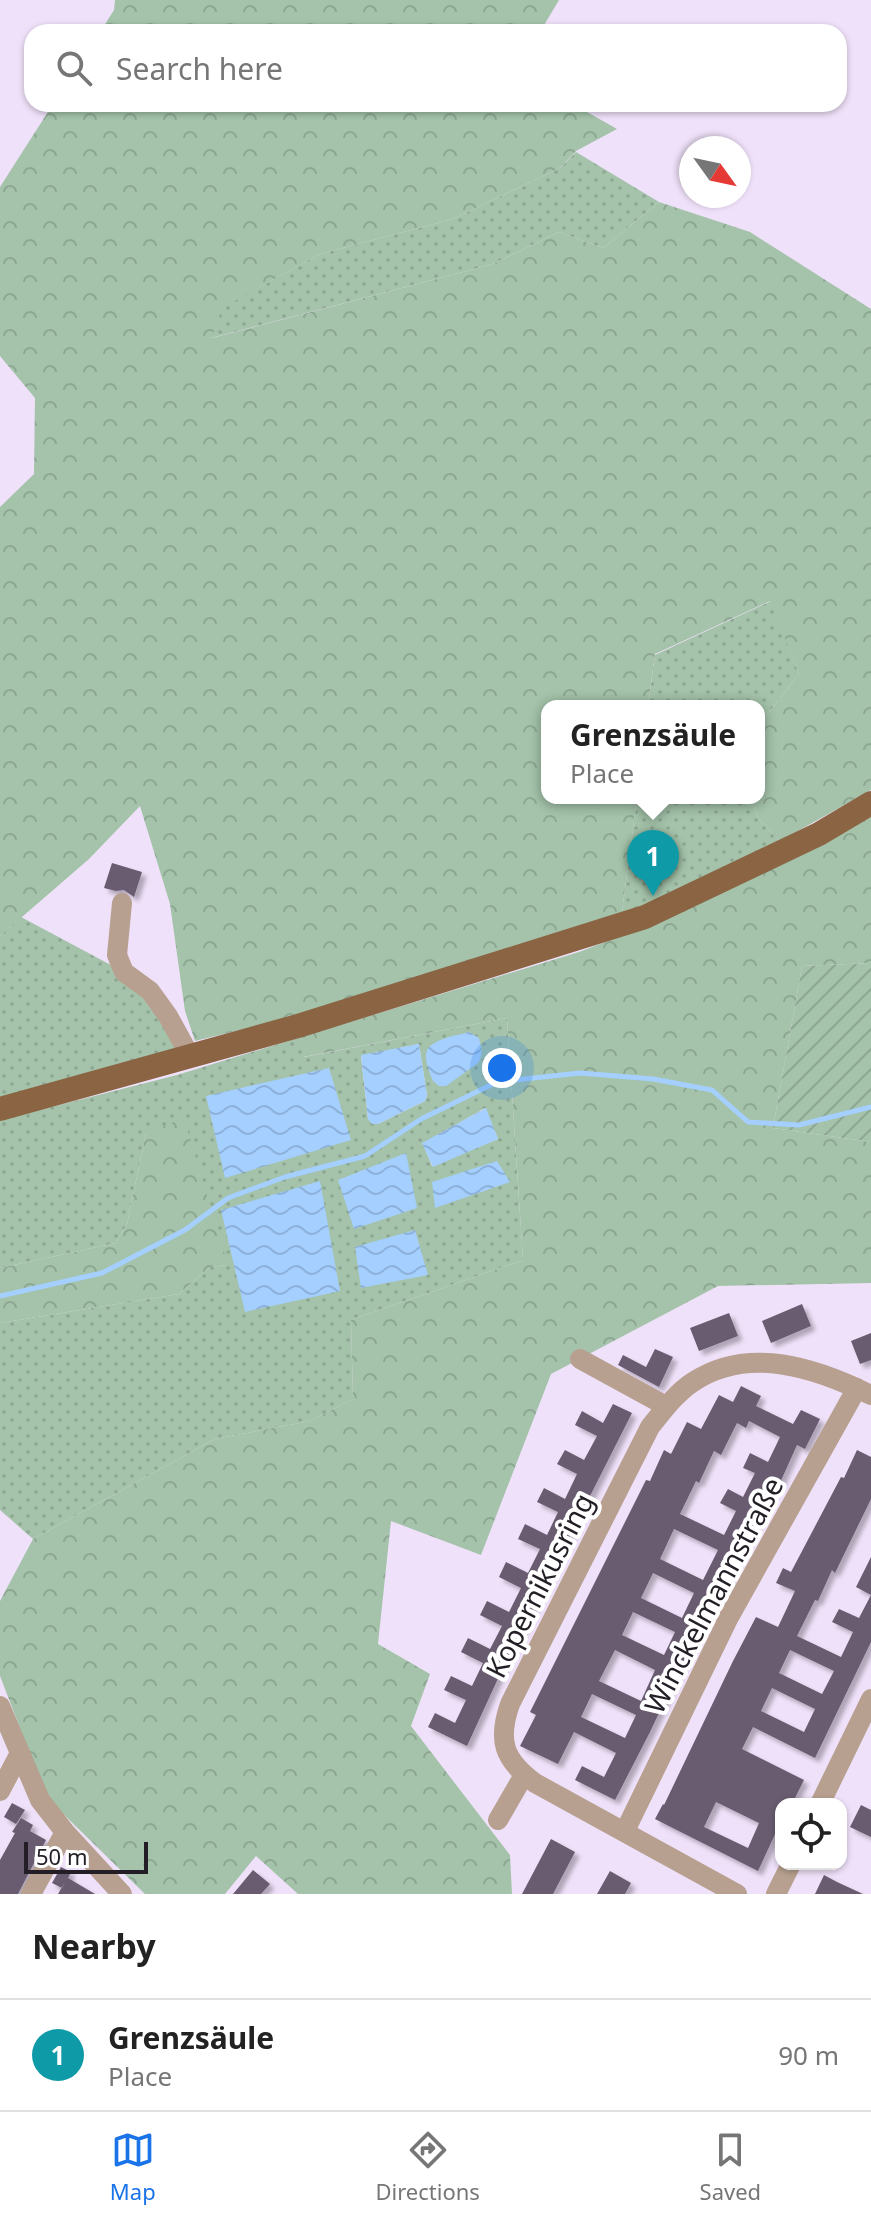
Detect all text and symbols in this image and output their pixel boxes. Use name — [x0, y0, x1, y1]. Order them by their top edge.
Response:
search box — [24, 24, 847, 112]
icon: search — [52, 46, 96, 90]
text: Search here — [116, 48, 283, 89]
north arrow — [679, 136, 751, 208]
popup — [541, 700, 765, 804]
text: Grenzsäule — [570, 714, 736, 755]
text: Place — [570, 755, 634, 791]
pin: 1 — [627, 830, 679, 896]
your location — [482, 1048, 522, 1088]
street label: Winckelmannstraße — [635, 1470, 791, 1720]
street label: Kopernikusring — [476, 1486, 602, 1684]
map controls — [775, 1798, 847, 1870]
button: locate — [775, 1798, 847, 1870]
scale bar — [24, 1838, 148, 1874]
text: 50 m — [36, 1841, 87, 1871]
text: Nearby — [32, 1923, 156, 1969]
text: Grenzsäule — [108, 2017, 274, 2058]
text: 1 — [51, 2037, 65, 2073]
text: 90 m — [778, 2037, 839, 2073]
text: Place — [108, 2058, 172, 2094]
tab: Map — [110, 2128, 156, 2206]
tab: Directions — [375, 2128, 480, 2206]
tab: Saved — [700, 2128, 761, 2206]

